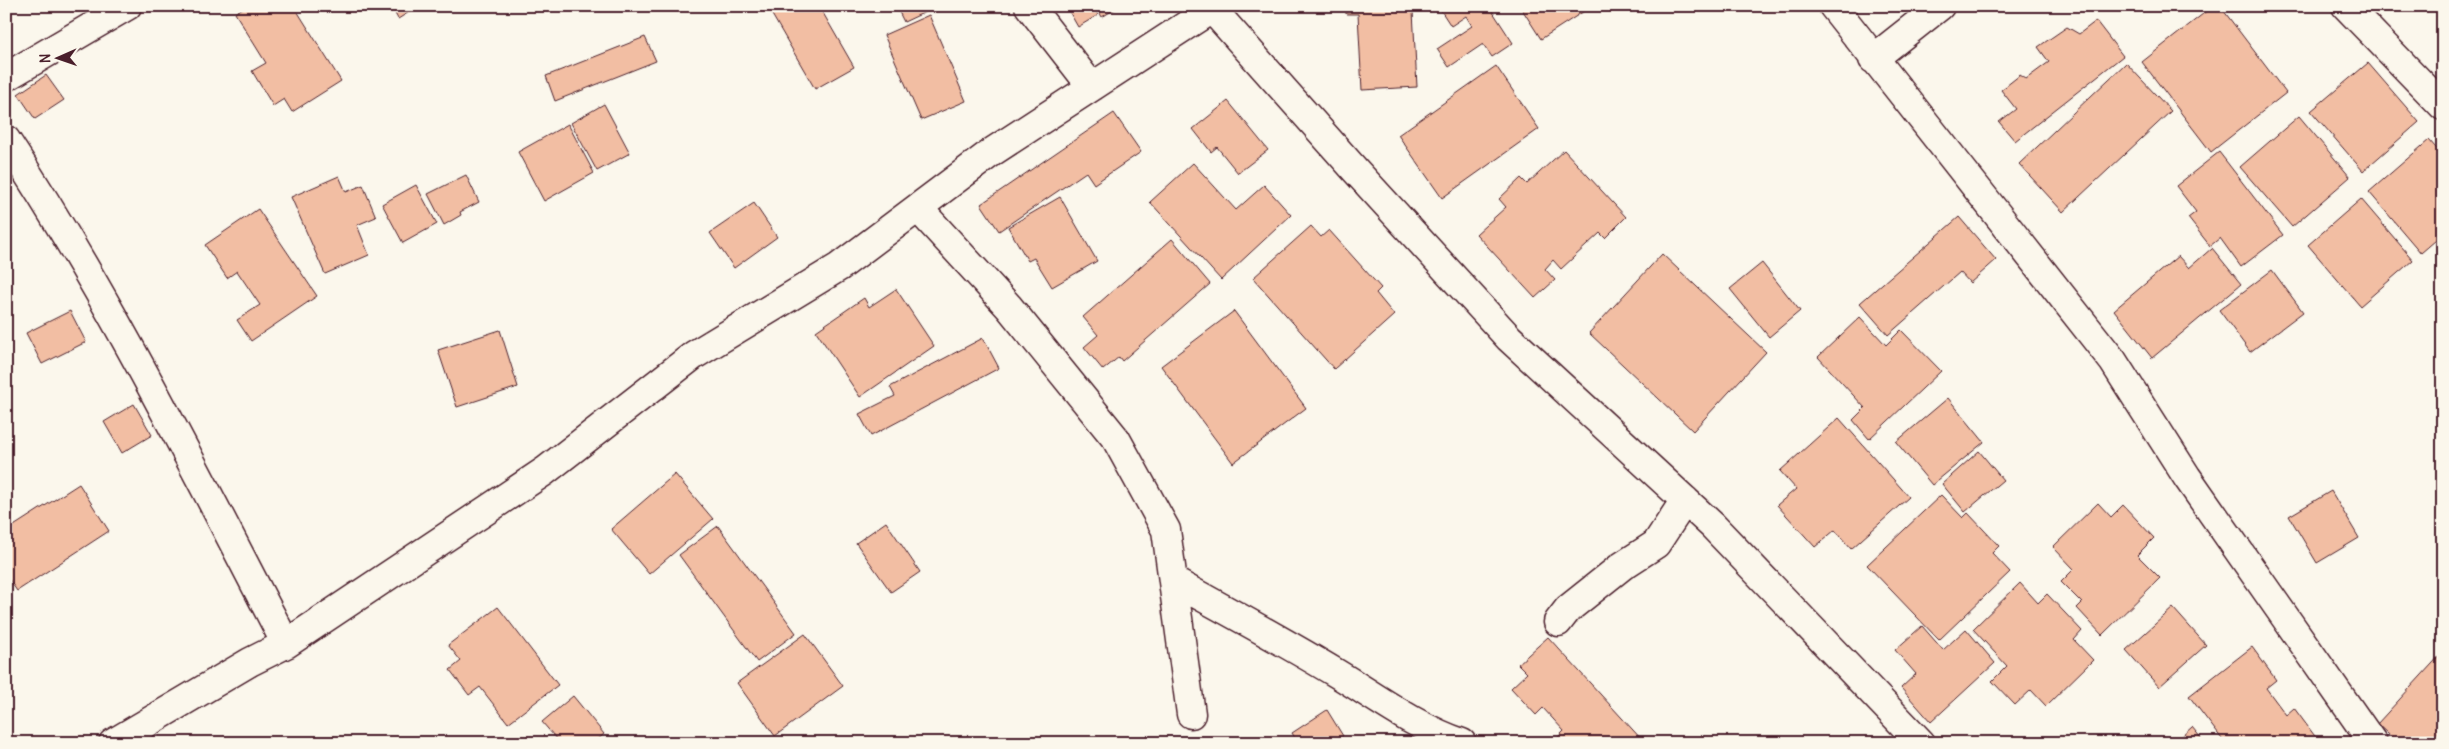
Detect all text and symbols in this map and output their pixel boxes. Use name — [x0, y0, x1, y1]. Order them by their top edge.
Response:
north arrow — [32, 32, 82, 82]
text: N — [36, 53, 54, 64]

